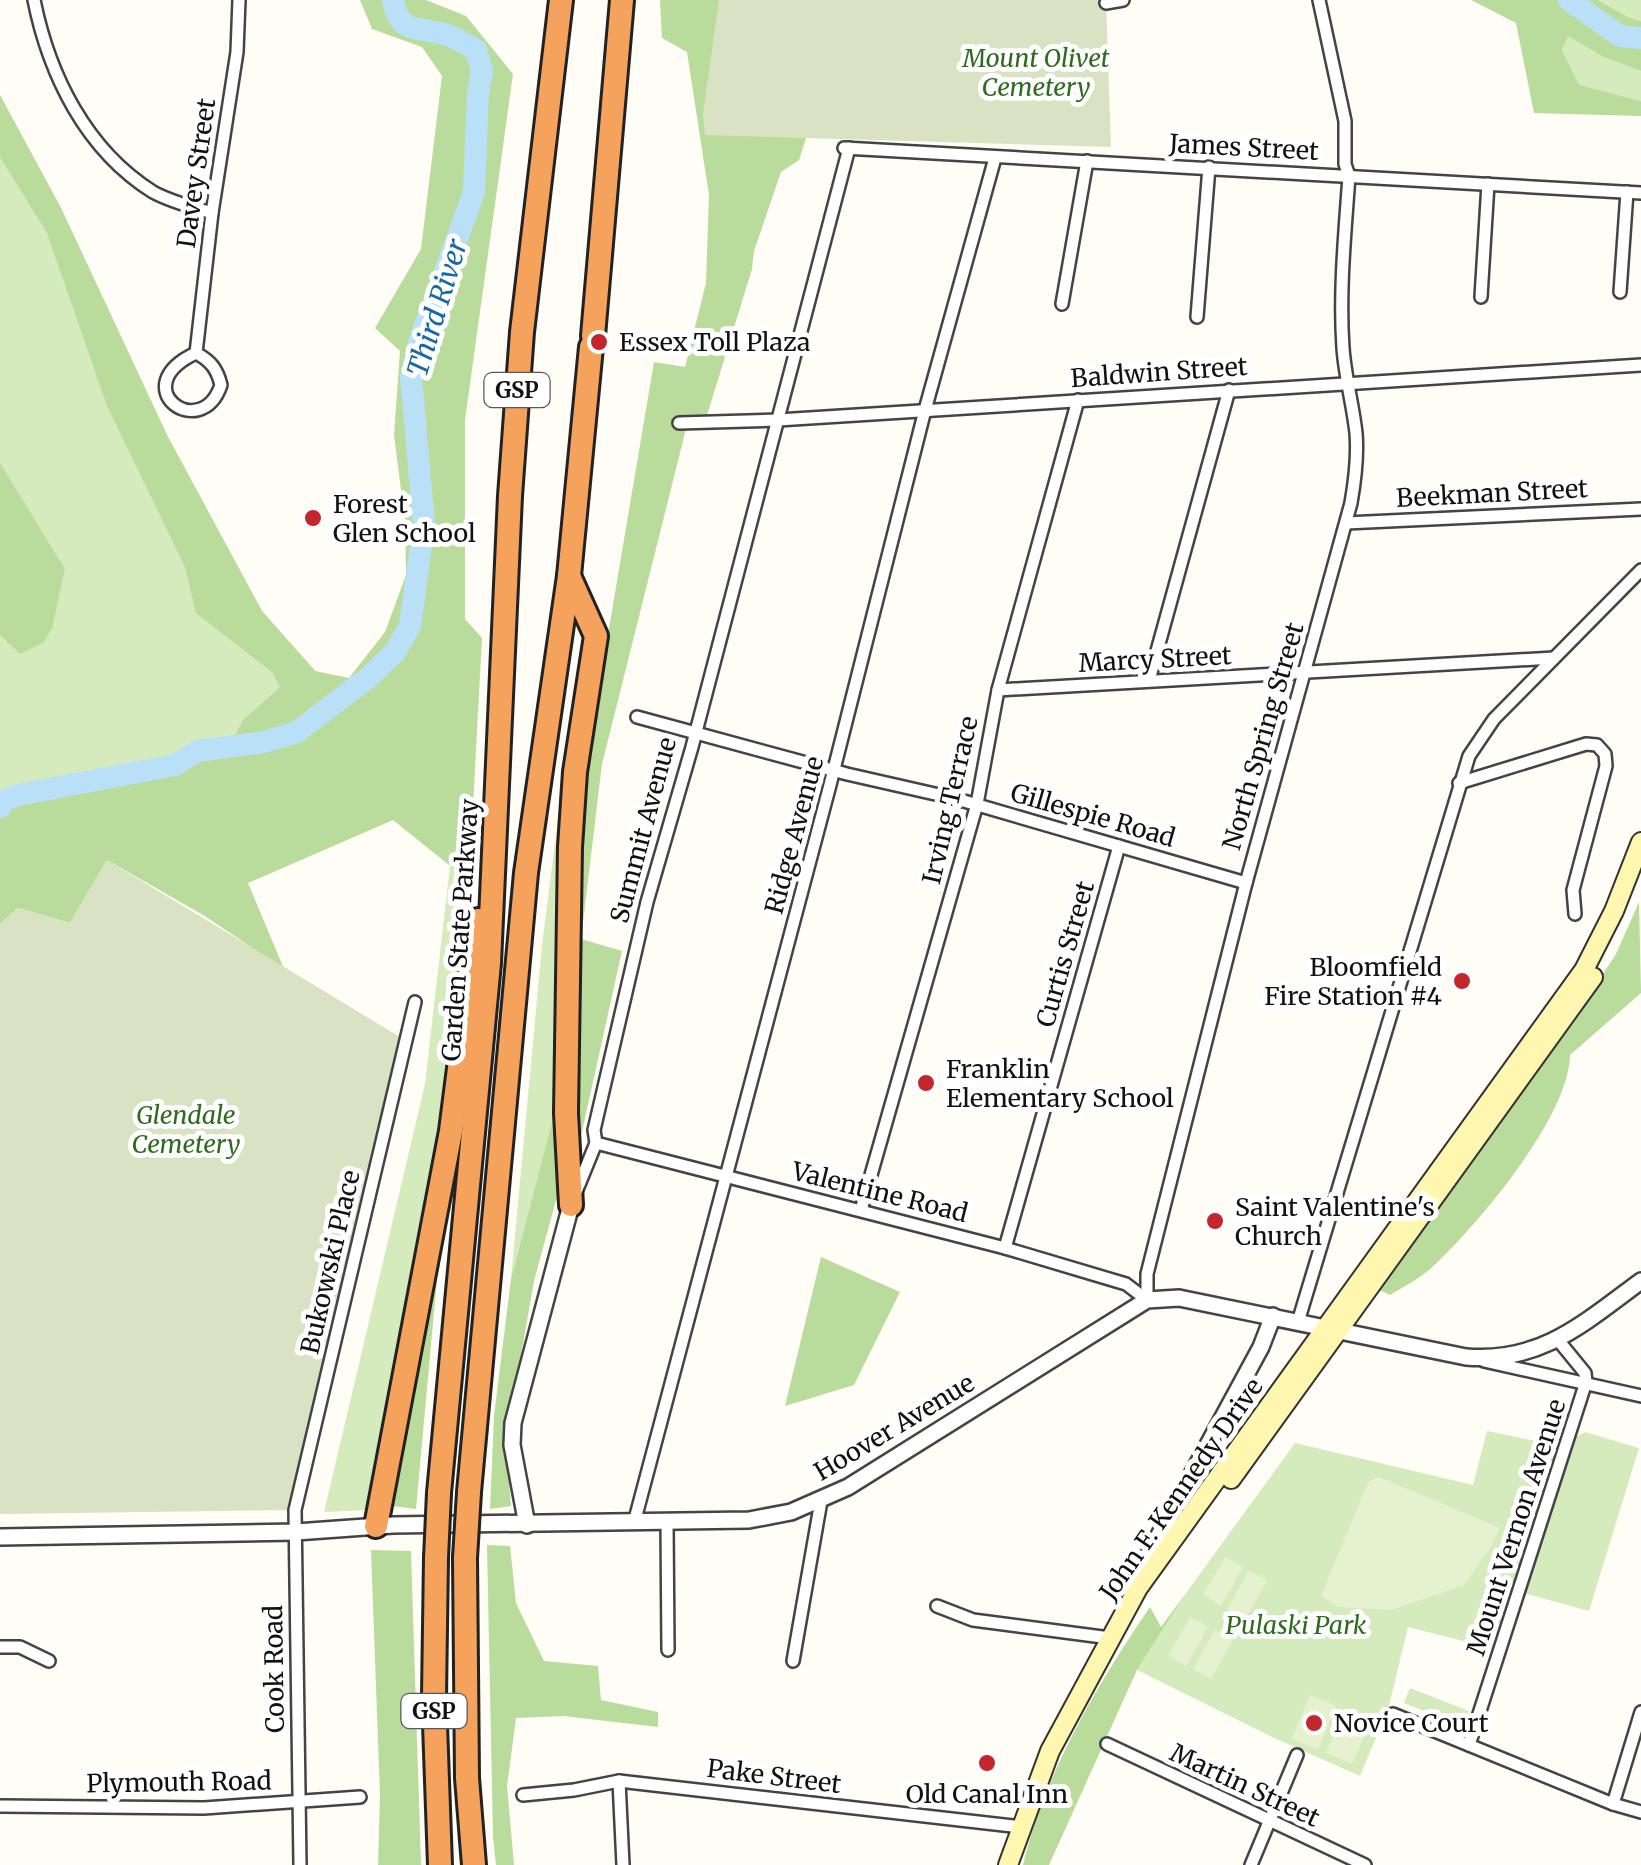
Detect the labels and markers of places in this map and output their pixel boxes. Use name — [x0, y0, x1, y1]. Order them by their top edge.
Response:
place label: Essex Toll Plaza — [619, 326, 811, 358]
marker: Essex Toll Plaza — [588, 331, 610, 353]
place label: Forest Glen School — [333, 488, 476, 549]
marker: Forest Glen School — [302, 507, 324, 529]
place label: Bloomfield Fire Station #4 — [1264, 951, 1442, 1012]
marker: Bloomfield Fire Station #4 — [1451, 970, 1473, 992]
place label: Franklin Elementary School — [946, 1053, 1174, 1114]
marker: Franklin Elementary School — [915, 1072, 937, 1094]
place label: Saint Valentine's Church — [1235, 1191, 1435, 1252]
marker: Saint Valentine's Church — [1204, 1210, 1226, 1232]
place label: Novice Court — [1334, 1707, 1489, 1739]
marker: Novice Court — [1303, 1712, 1325, 1734]
marker: Old Canal Inn — [976, 1752, 998, 1774]
place label: Old Canal Inn — [906, 1778, 1068, 1810]

